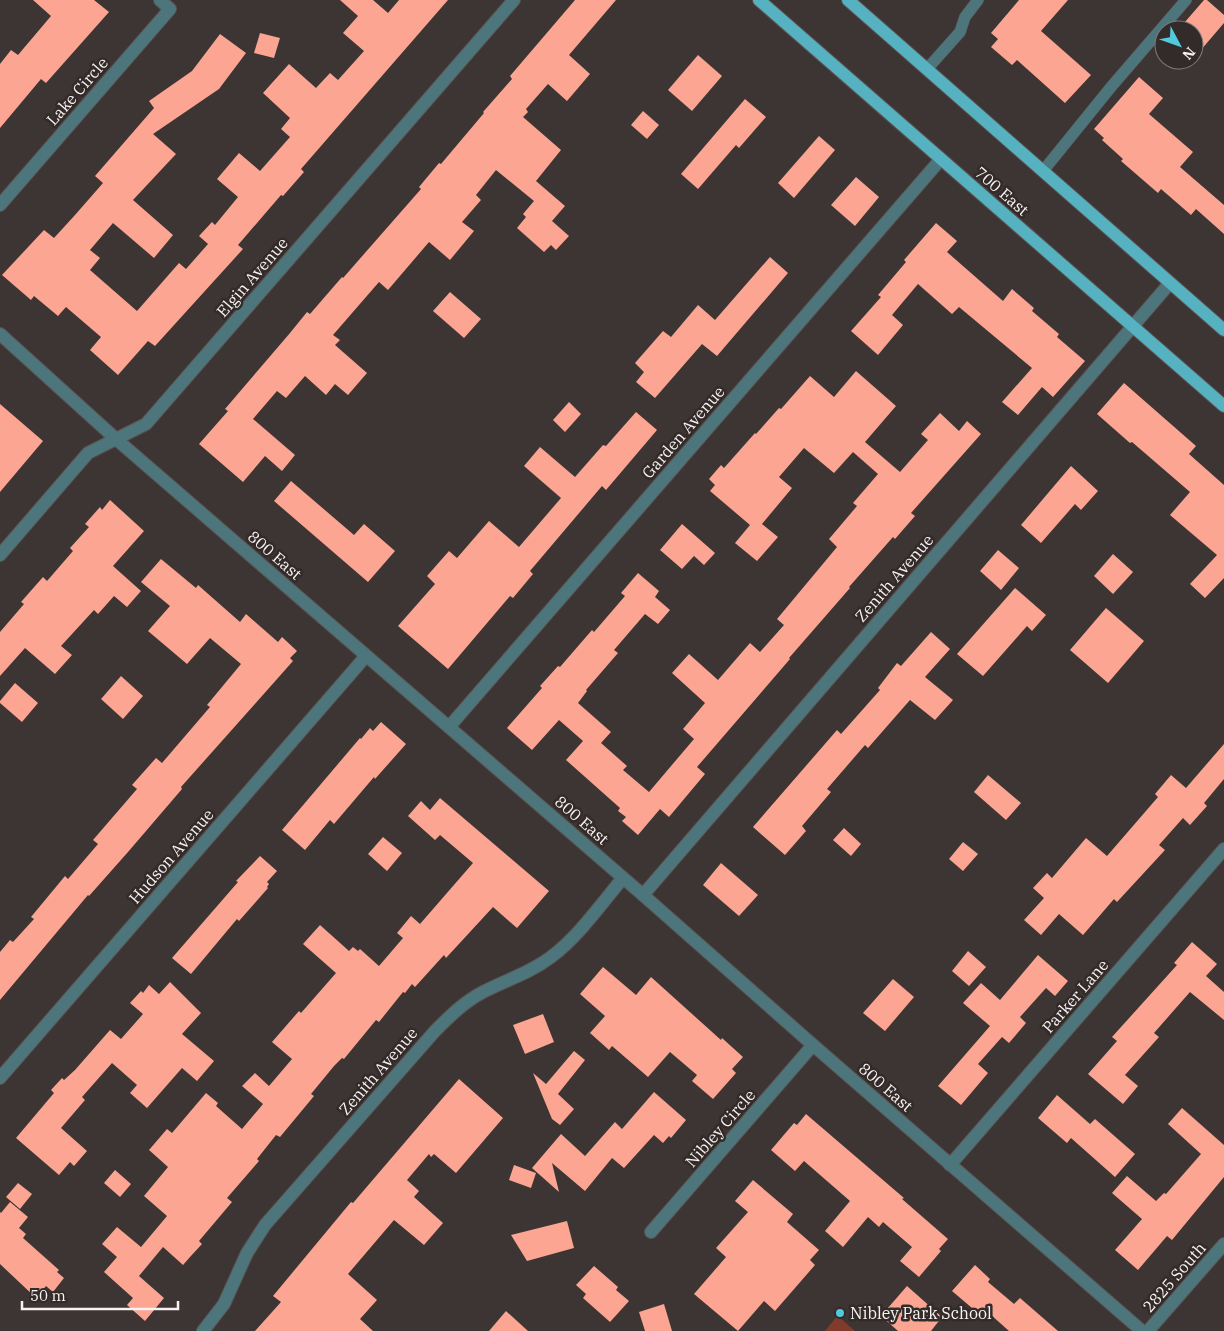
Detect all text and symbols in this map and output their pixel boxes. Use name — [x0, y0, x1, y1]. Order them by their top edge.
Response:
north arrow — [1154, 20, 1204, 70]
text: N — [1178, 43, 1199, 64]
street label: Lake Circle — [42, 53, 112, 129]
street label: 700 East — [971, 162, 1033, 220]
street label: Elgin Avenue — [212, 233, 292, 321]
street label: Garden Avenue — [637, 382, 729, 482]
street label: 800 East — [244, 526, 306, 584]
street label: Zenith Avenue — [851, 530, 937, 626]
street label: 800 East — [551, 791, 613, 849]
street label: Hudson Avenue — [124, 804, 218, 908]
street label: Parker Lane — [1038, 955, 1112, 1037]
street label: Zenith Avenue — [335, 1023, 421, 1119]
street label: 800 East — [855, 1058, 917, 1116]
street label: Nibley Circle — [681, 1085, 759, 1171]
street label: 2825 South — [1138, 1238, 1210, 1316]
scale bar — [22, 1278, 179, 1310]
text: 50 m — [30, 1286, 66, 1305]
place label: Nibley Park School — [850, 1303, 992, 1323]
marker: Nibley Park School — [834, 1307, 846, 1319]

